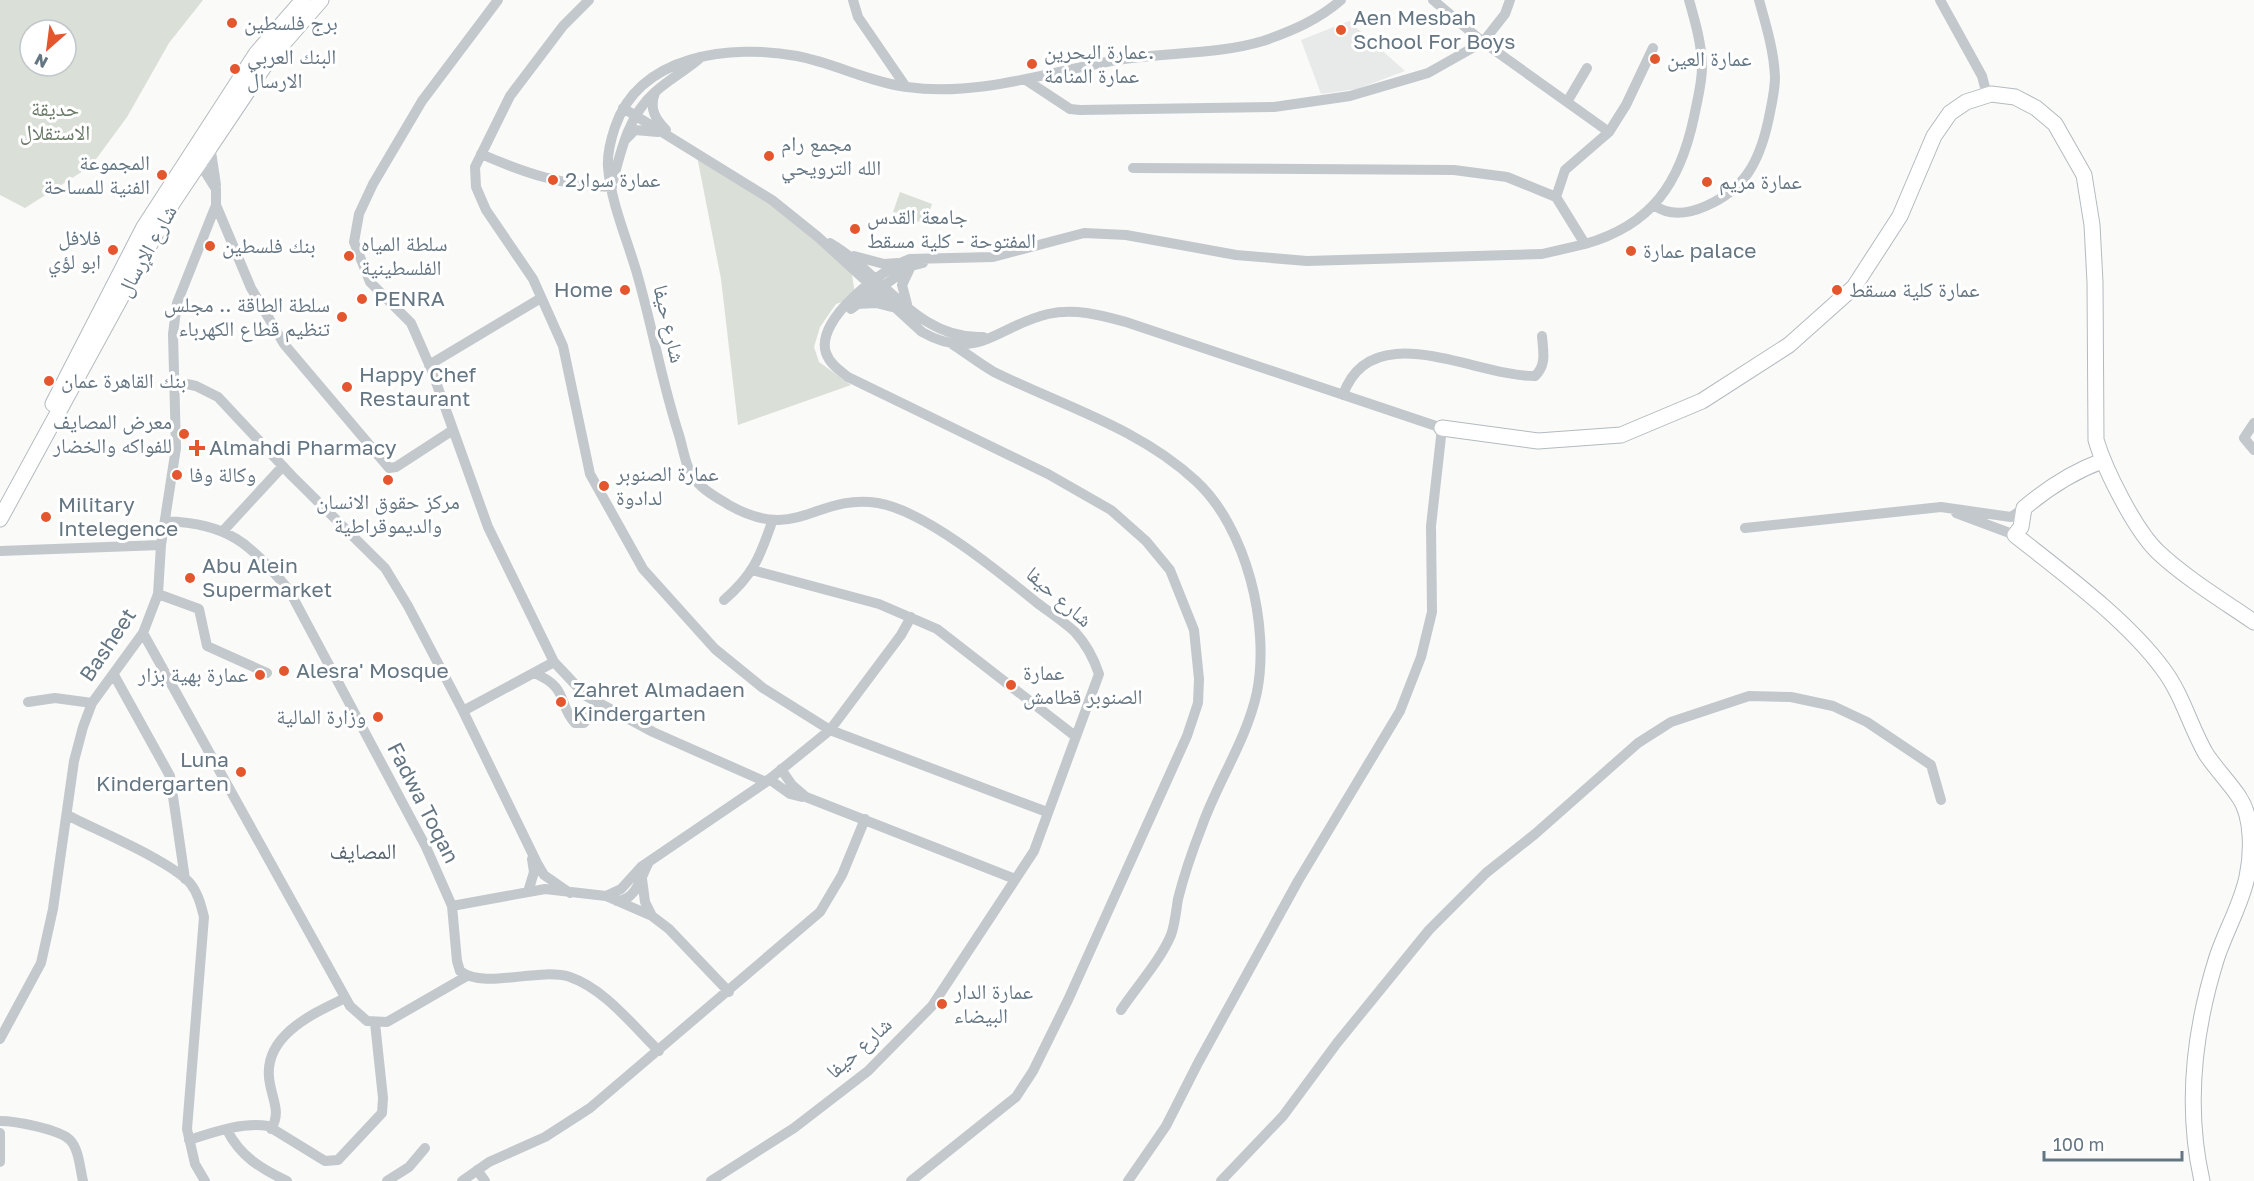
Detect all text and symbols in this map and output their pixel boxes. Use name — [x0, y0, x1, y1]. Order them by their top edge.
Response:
place label: Aen Mesbah School For Boys — [1353, 4, 1515, 54]
place label: برج فلسطين — [244, 9, 338, 36]
marker: برج فلسطين — [225, 16, 239, 30]
north arrow — [18, 18, 78, 78]
marker: Aen Mesbah School For Boys — [1334, 23, 1348, 37]
place label: عمارة البحرين. عمارة المنامة — [1044, 38, 1154, 88]
place label: البنك العربي الارسال — [247, 43, 336, 93]
place label: عمارة العين — [1667, 45, 1752, 72]
text: N — [31, 50, 51, 73]
marker: عمارة العين — [1648, 52, 1662, 66]
marker: عمارة البحرين. عمارة المنامة — [1025, 57, 1039, 71]
marker: البنك العربي الارسال — [228, 62, 242, 76]
park label: حديقة الاستقلال — [20, 95, 90, 145]
place label: مجمع رام الله الترويحي — [781, 130, 881, 184]
place label: المجموعة الفنية للمساحة — [44, 149, 150, 199]
marker: مجمع رام الله الترويحي — [762, 149, 776, 163]
place label: عمارة سوار2 — [565, 166, 661, 192]
marker: المجموعة الفنية للمساحة — [155, 168, 169, 182]
place label: عمارة مريم — [1719, 168, 1802, 196]
marker: عمارة سوار2 — [546, 173, 560, 187]
marker: عمارة مريم — [1700, 175, 1714, 189]
street label: شارع الإرسال — [110, 200, 183, 301]
place label: جامعة القدس المفتوحة - كلية مسقط — [867, 203, 1036, 253]
marker: جامعة القدس المفتوحة - كلية مسقط — [848, 222, 862, 236]
place label: فلافل ابو لؤي — [48, 224, 101, 278]
place label: سلطة المياه الفلسطينية — [361, 230, 447, 280]
place label: بنك فلسطين — [222, 232, 316, 259]
place label: عمارة palace — [1643, 237, 1757, 263]
marker: بنك فلسطين — [203, 239, 217, 253]
marker: فلافل ابو لؤي — [106, 243, 120, 257]
marker: عمارة palace — [1624, 244, 1638, 258]
marker: سلطة المياه الفلسطينية — [342, 249, 356, 263]
place label: Home — [554, 276, 613, 302]
place label: عمارة كلية مسقط — [1849, 276, 1980, 302]
street label: شارع حيفا — [647, 282, 692, 366]
marker: Home — [618, 283, 632, 297]
marker: عمارة كلية مسقط — [1830, 283, 1844, 297]
place label: PENRA — [374, 285, 445, 311]
place label: سلطة الطاقة .. مجلس تنظيم قطاع الكهرباء — [164, 291, 330, 343]
marker: PENRA — [355, 292, 369, 306]
marker: سلطة الطاقة .. مجلس تنظيم قطاع الكهرباء — [335, 310, 349, 324]
place label: Happy Chef Restaurant — [359, 361, 476, 411]
place label: بنك القاهرة عمان — [61, 367, 186, 393]
marker: بنك القاهرة عمان — [42, 374, 56, 388]
marker: Happy Chef Restaurant — [340, 380, 354, 394]
place label: معرض المصايف للفواكه والخضار — [52, 408, 172, 458]
marker: معرض المصايف للفواكه والخضار — [177, 427, 191, 441]
place label: Almahdi Pharmacy — [209, 434, 397, 460]
marker: Almahdi Pharmacy — [190, 441, 204, 455]
place label: عمارة الصنوبر لدادوة — [615, 460, 719, 510]
place label: وكالة وفا — [189, 461, 256, 487]
marker: وكالة وفا — [170, 468, 184, 482]
marker: مركز حقوق الانسان والديموقراطية — [381, 473, 395, 487]
marker: عمارة الصنوبر لدادوة — [597, 479, 611, 493]
place label: مركز حقوق الانسان والديموقراطية — [316, 488, 460, 538]
place label: Military Intelegence — [58, 491, 178, 541]
marker: Military Intelegence — [39, 510, 53, 524]
place label: Abu Alein Supermarket — [202, 552, 332, 602]
street label: شارع حيفا — [1020, 560, 1098, 633]
marker: Abu Alein Supermarket — [183, 571, 197, 585]
street label: Basheet — [73, 603, 141, 686]
place label: Alesra' Mosque — [296, 657, 449, 683]
place label: عمارة الصنوبر قطامش — [1023, 659, 1143, 710]
place label: عمارة بهية بزار — [137, 661, 248, 687]
marker: Alesra' Mosque — [277, 664, 291, 678]
marker: عمارة بهية بزار — [253, 668, 267, 682]
place label: Zahret Almadaen Kindergarten — [573, 676, 745, 726]
marker: عمارة الصنوبر قطامش — [1004, 678, 1018, 692]
marker: Zahret Almadaen Kindergarten — [554, 695, 568, 709]
place label: وزارة المالية — [276, 703, 366, 729]
marker: وزارة المالية — [371, 710, 385, 724]
street label: Fadwa Toqan — [382, 738, 465, 867]
place label: Luna Kindergarten — [96, 746, 229, 796]
marker: Luna Kindergarten — [234, 765, 248, 779]
district label: المصايف — [329, 837, 397, 864]
place label: عمارة الدار البيضاء — [953, 978, 1033, 1028]
marker: عمارة الدار البيضاء — [935, 997, 949, 1011]
street label: شارع حيفا — [820, 1011, 897, 1084]
scale bar — [2044, 1124, 2182, 1162]
text: 100 m — [2053, 1133, 2104, 1155]

